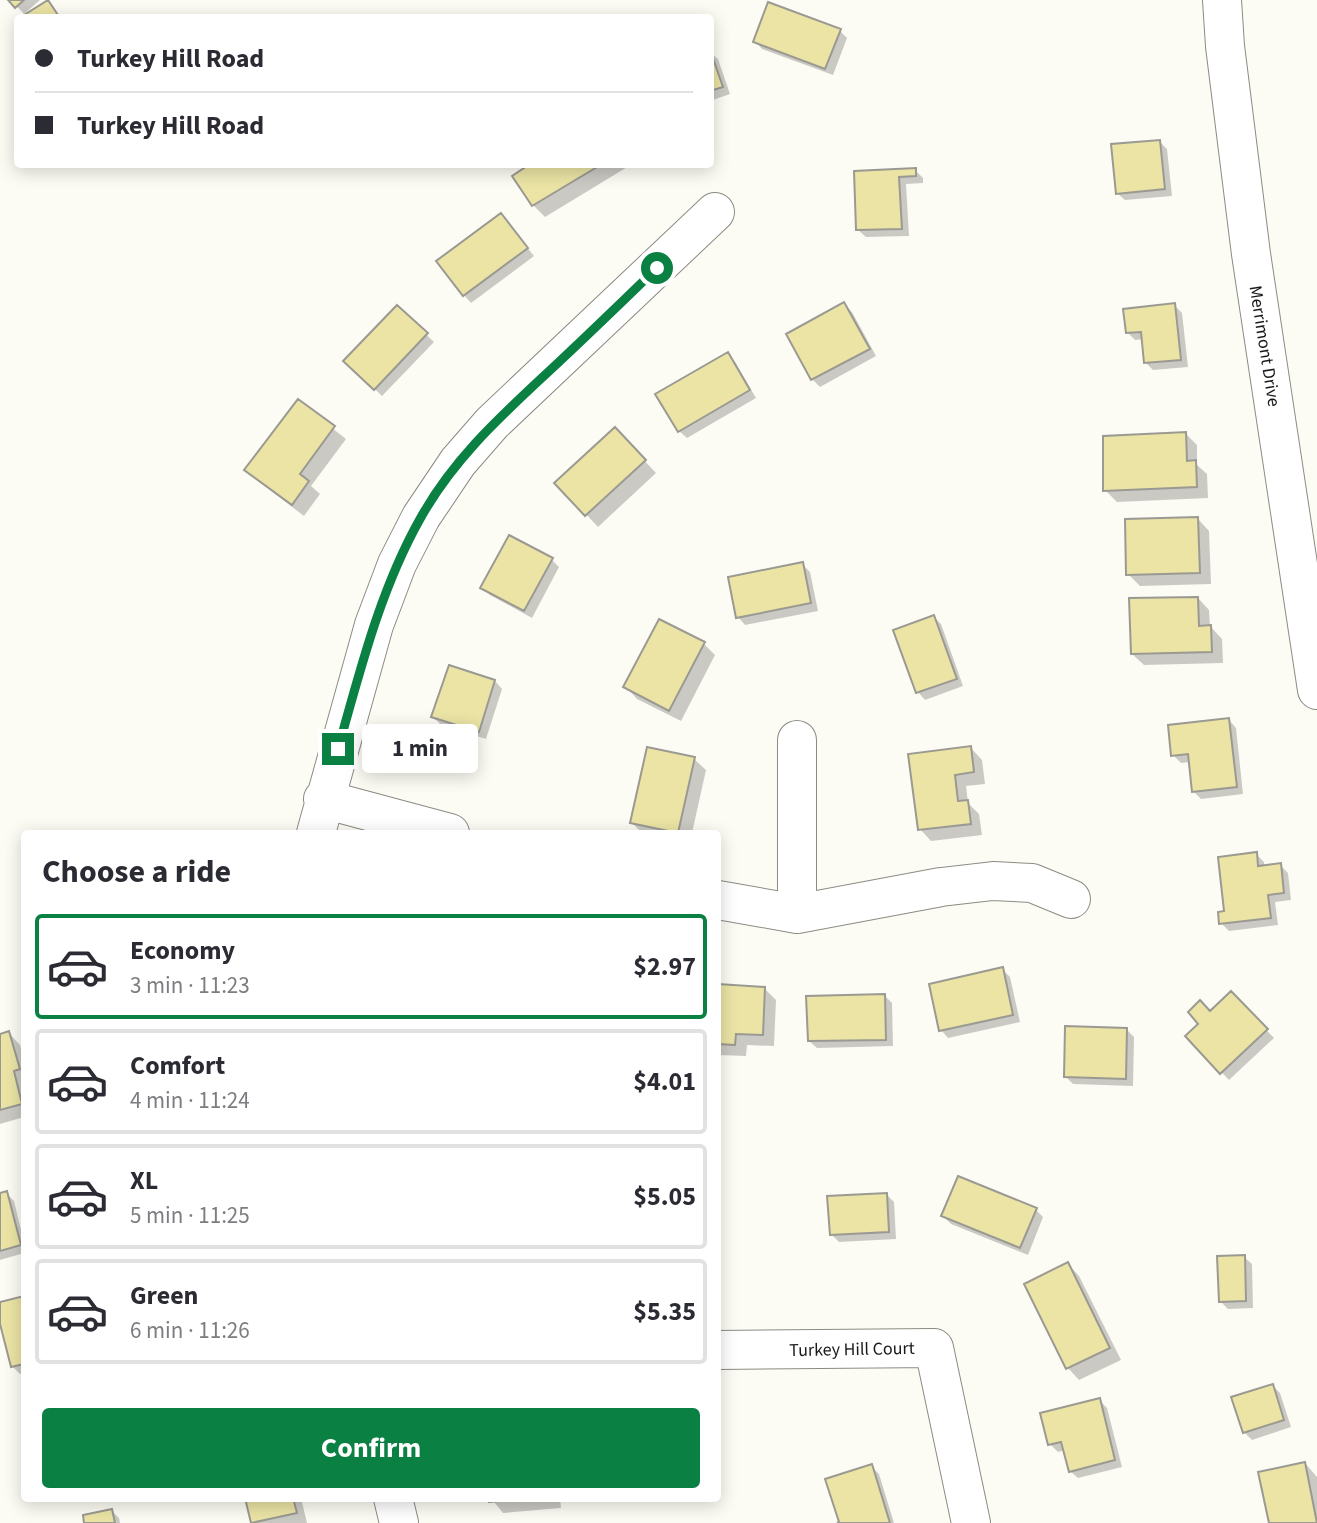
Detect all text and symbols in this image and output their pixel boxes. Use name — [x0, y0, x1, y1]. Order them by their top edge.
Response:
text: Turkey Hill Road — [77, 40, 264, 77]
text: Turkey Hill Road — [77, 107, 264, 144]
route start — [641, 252, 673, 284]
street label: Merrimont Drive — [1243, 284, 1286, 408]
callout: 1 min — [362, 724, 478, 774]
text: 1 min — [392, 732, 448, 765]
route end — [322, 733, 354, 765]
text: Choose a ride — [42, 849, 231, 895]
text: Economy — [130, 932, 235, 969]
icon: car — [46, 935, 109, 998]
text: $2.97 — [633, 948, 696, 985]
text: 3 min · 11:23 — [130, 969, 250, 1002]
text: Comfort — [130, 1047, 225, 1084]
icon: car — [46, 1050, 109, 1113]
text: $4.01 — [633, 1063, 696, 1100]
text: 4 min · 11:24 — [130, 1084, 250, 1117]
text: XL — [130, 1162, 158, 1199]
icon: car — [46, 1165, 109, 1228]
text: $5.05 — [633, 1178, 696, 1215]
text: 5 min · 11:25 — [130, 1199, 250, 1232]
text: Green — [130, 1277, 198, 1314]
icon: car — [46, 1280, 109, 1343]
text: $5.35 — [633, 1293, 696, 1330]
text: 6 min · 11:26 — [130, 1314, 250, 1347]
street label: Turkey Hill Court — [789, 1336, 915, 1363]
button: Confirm — [42, 1408, 700, 1488]

